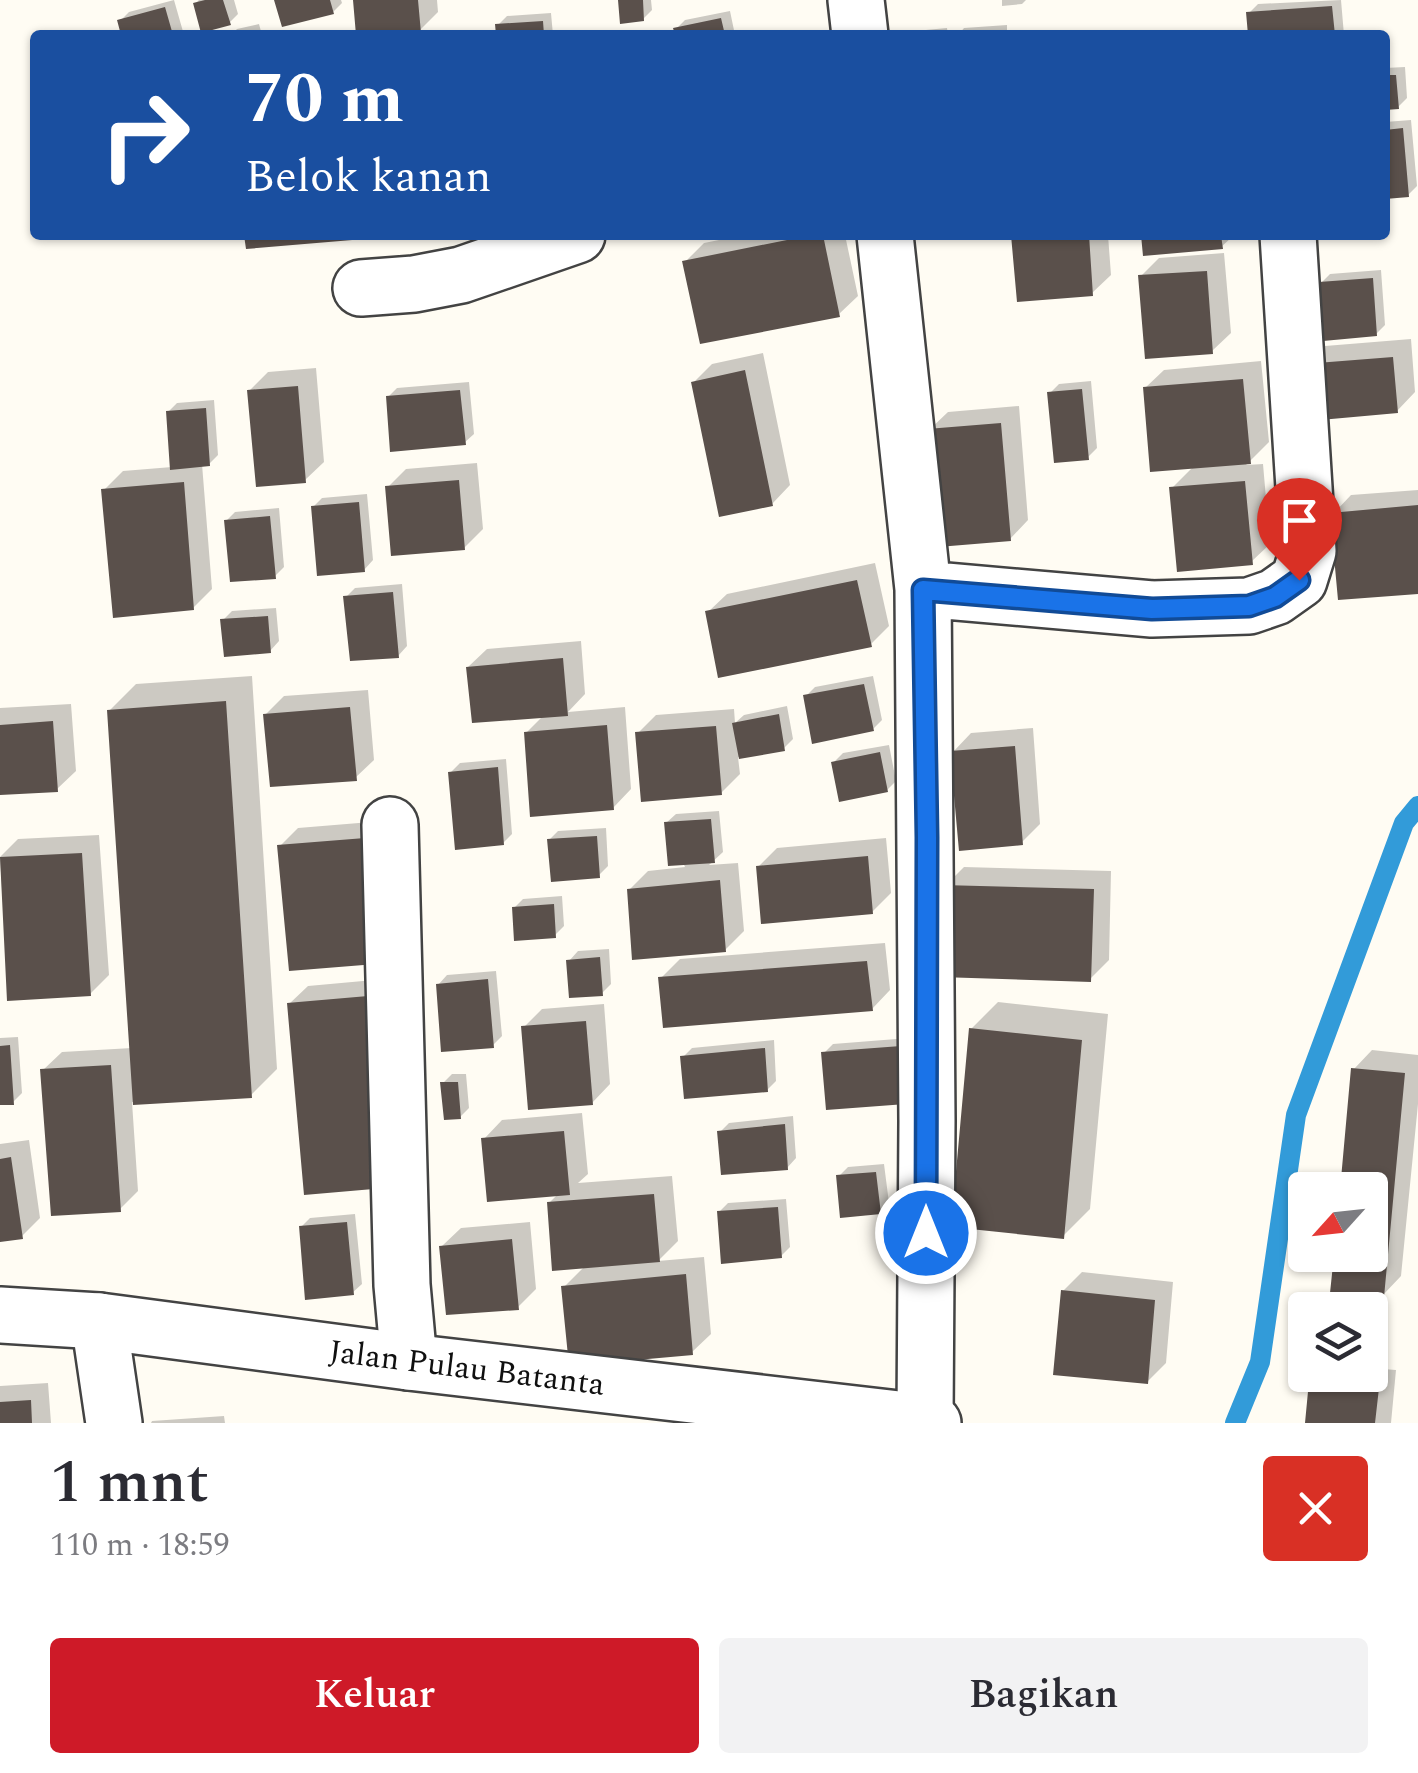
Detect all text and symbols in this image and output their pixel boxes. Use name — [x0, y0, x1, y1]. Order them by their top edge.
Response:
text: 70 m — [245, 47, 404, 153]
icon: right — [80, 70, 210, 200]
text: Belok kanan — [245, 143, 491, 212]
pin — [1257, 478, 1342, 581]
icon: arrive — [1272, 493, 1327, 548]
north arrow — [1288, 1172, 1388, 1272]
map controls — [1288, 1172, 1388, 1392]
position arrow — [874, 1181, 978, 1285]
button: layers — [1288, 1292, 1388, 1392]
street label: Jalan Pulau Batanta — [326, 1327, 608, 1410]
text: 1 mnt — [50, 1437, 209, 1529]
button: close — [1263, 1456, 1368, 1561]
text: 110 m · 18:59 — [50, 1521, 230, 1570]
button: Keluar — [50, 1638, 699, 1753]
button: Bagikan — [719, 1638, 1368, 1753]

